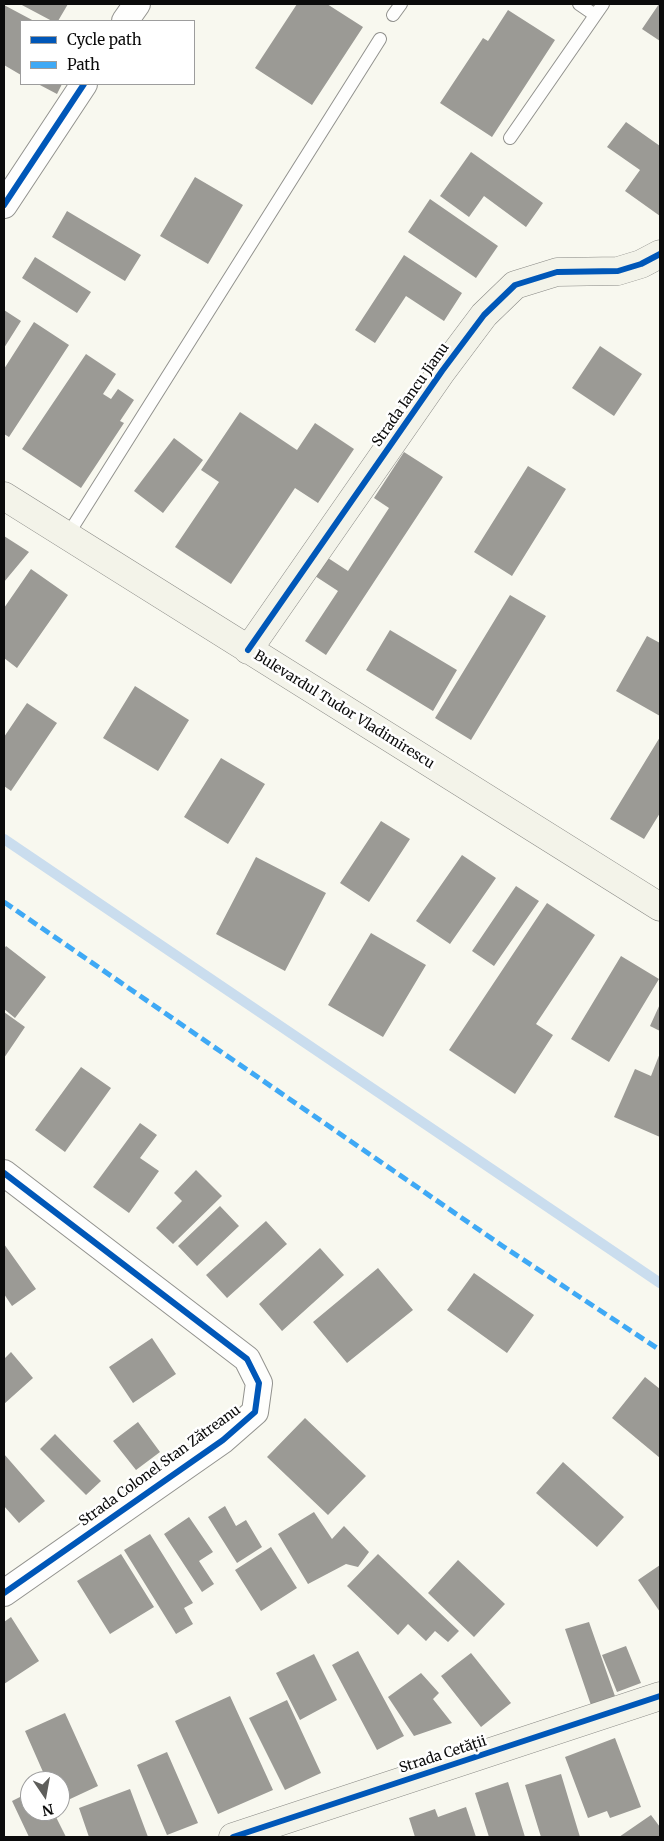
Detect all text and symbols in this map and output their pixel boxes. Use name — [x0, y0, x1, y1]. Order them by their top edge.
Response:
legend — [20, 20, 195, 85]
text: Cycle path — [67, 30, 142, 49]
text: Path — [67, 55, 100, 74]
street label: Strada Iancu Jianu — [369, 340, 453, 450]
street label: Bulevardul Tudor Vladimirescu — [251, 647, 437, 773]
street label: Strada Colonel Stan Zătreanu — [76, 1402, 244, 1530]
street label: Strada Cetății — [397, 1733, 489, 1777]
north arrow — [20, 1771, 70, 1821]
text: N — [41, 1800, 55, 1820]

